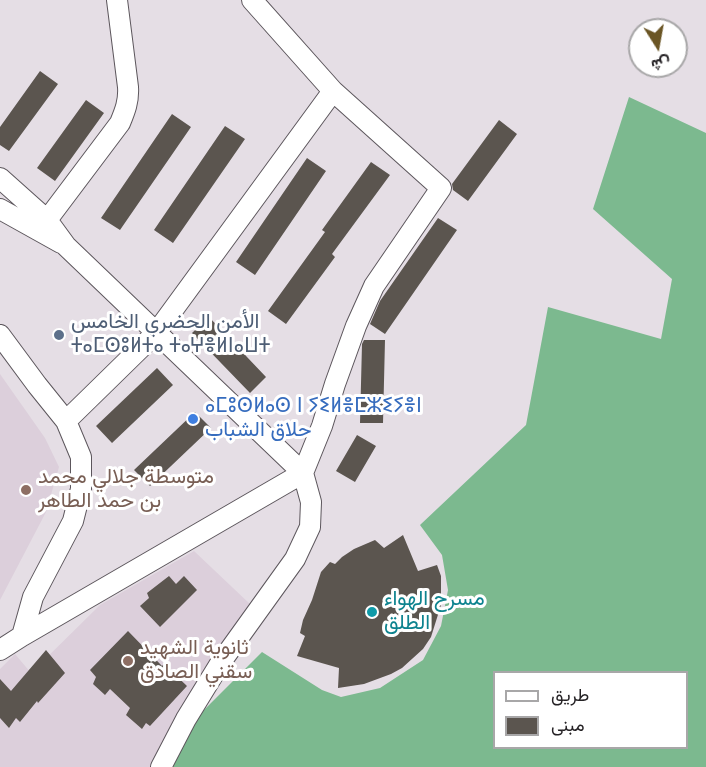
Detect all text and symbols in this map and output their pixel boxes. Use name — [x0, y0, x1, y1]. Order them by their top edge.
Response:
north arrow — [628, 18, 688, 78]
text: ش — [650, 51, 673, 77]
place label: الأمن الحضري الخامس ⵜⴰⵎⵙⵓⵍⵜⴰ ⵜⴰⵖⴻⵍⵏⴰⵡⵜ — [71, 310, 270, 360]
marker: الأمن الحضري الخامس ⵜⴰⵎⵙⵓⵍⵜⴰ ⵜⴰⵖⴻⵍⵏⴰⵡⵜ — [52, 328, 66, 342]
place label: ⴰⵎⵓⵙⵍⴰⵙ ⵏ ⵢⵉⵍⴻⵎⵣⵉⵢⴻⵏ حلاق الشباب — [205, 394, 422, 444]
marker: ⴰⵎⵓⵙⵍⴰⵙ ⵏ ⵢⵉⵍⴻⵎⵣⵉⵢⴻⵏ حلاق الشباب — [186, 412, 200, 426]
place label: متوسطة جلالي محمد بن حمد الطاهر — [38, 465, 214, 515]
marker: متوسطة جلالي محمد بن حمد الطاهر — [19, 483, 33, 497]
place label: مسرح الهواء الطلق — [384, 587, 485, 637]
marker: مسرح الهواء الطلق — [365, 605, 379, 619]
place label: ثانوية الشهيد سقني الصادق — [140, 636, 252, 686]
marker: ثانوية الشهيد سقني الصادق — [121, 654, 135, 668]
legend — [493, 671, 688, 749]
text: طريق — [551, 682, 589, 707]
text: مبنى — [551, 712, 585, 737]

